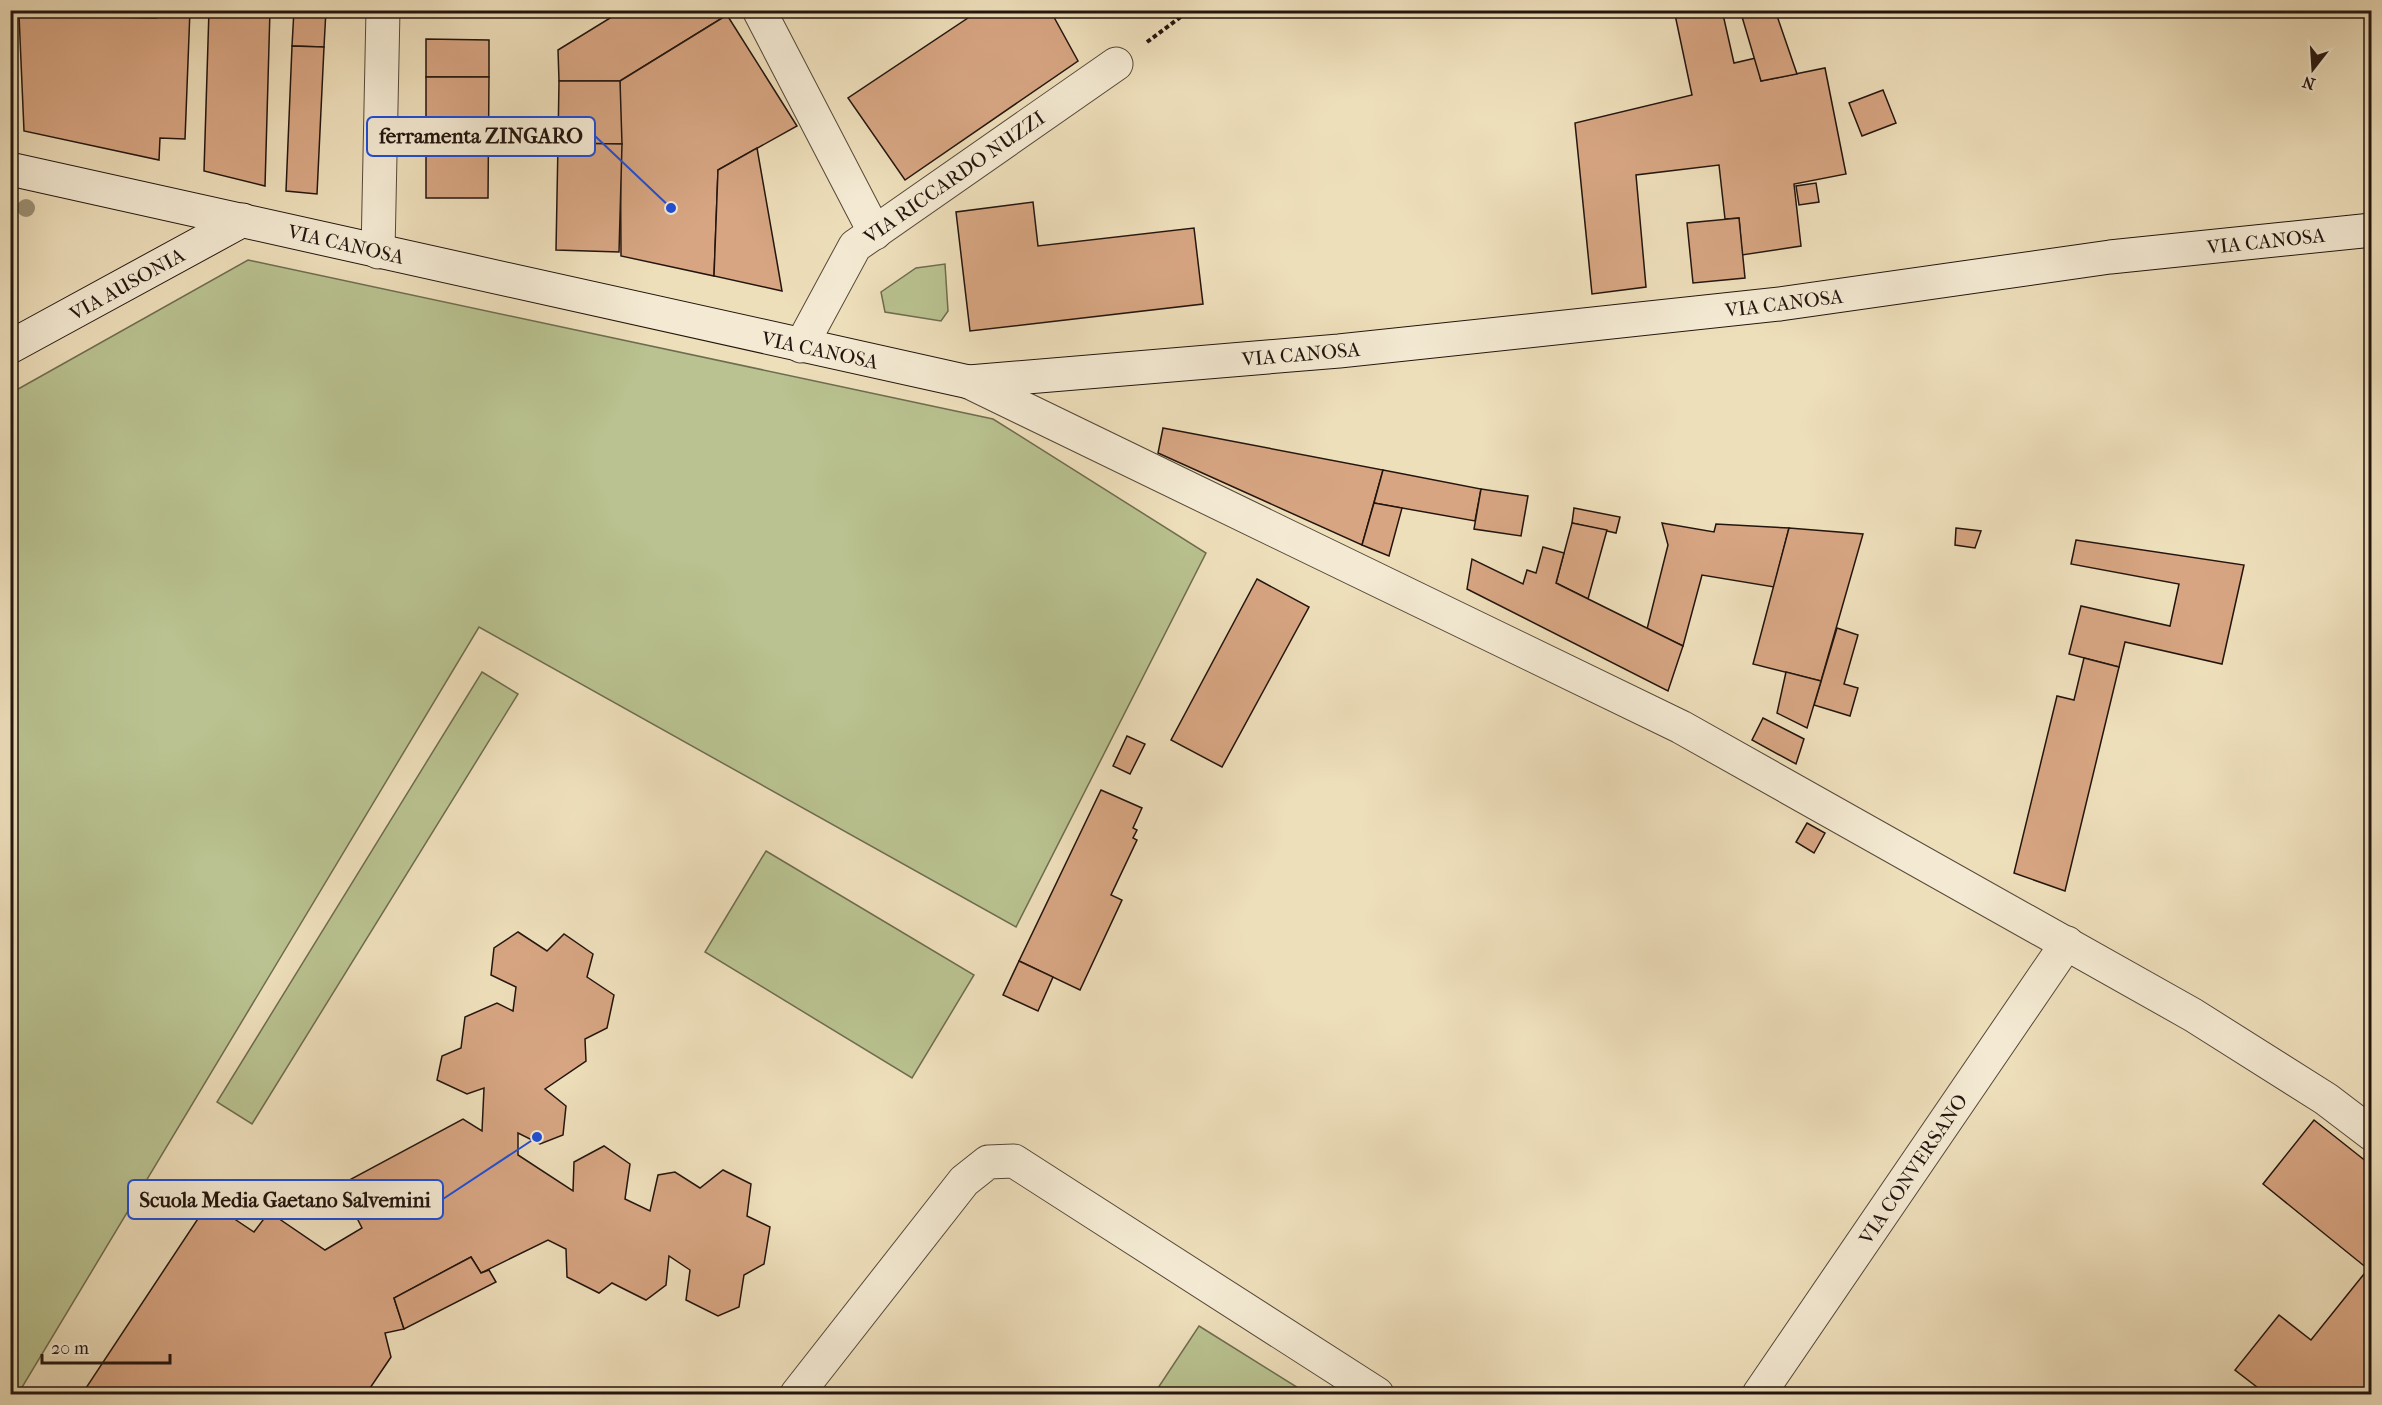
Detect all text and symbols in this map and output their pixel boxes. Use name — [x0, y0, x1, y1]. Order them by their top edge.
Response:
north arrow — [2283, 39, 2343, 99]
text: N — [2299, 72, 2317, 94]
street label: VIA RICCARDO NUZZI — [859, 106, 1049, 249]
callout: ferramenta ZINGARO — [367, 117, 595, 156]
text: ferramenta ZINGARO — [378, 124, 583, 148]
street label: VIA CANOSA — [285, 220, 407, 269]
street label: VIA CANOSA — [2205, 224, 2327, 259]
street label: VIA AUSONIA — [65, 243, 190, 326]
street label: VIA CANOSA — [1723, 285, 1845, 322]
street label: VIA CANOSA — [759, 327, 881, 374]
street label: VIA CANOSA — [1240, 338, 1362, 371]
street label: VIA CONVERSANO — [1854, 1090, 1972, 1250]
callout: Scuola Media Gaetano Salvemini — [128, 1180, 443, 1219]
text: Scuola Media Gaetano Salvemini — [139, 1188, 432, 1212]
scale bar — [42, 1327, 170, 1365]
text: 20 m — [51, 1338, 89, 1359]

